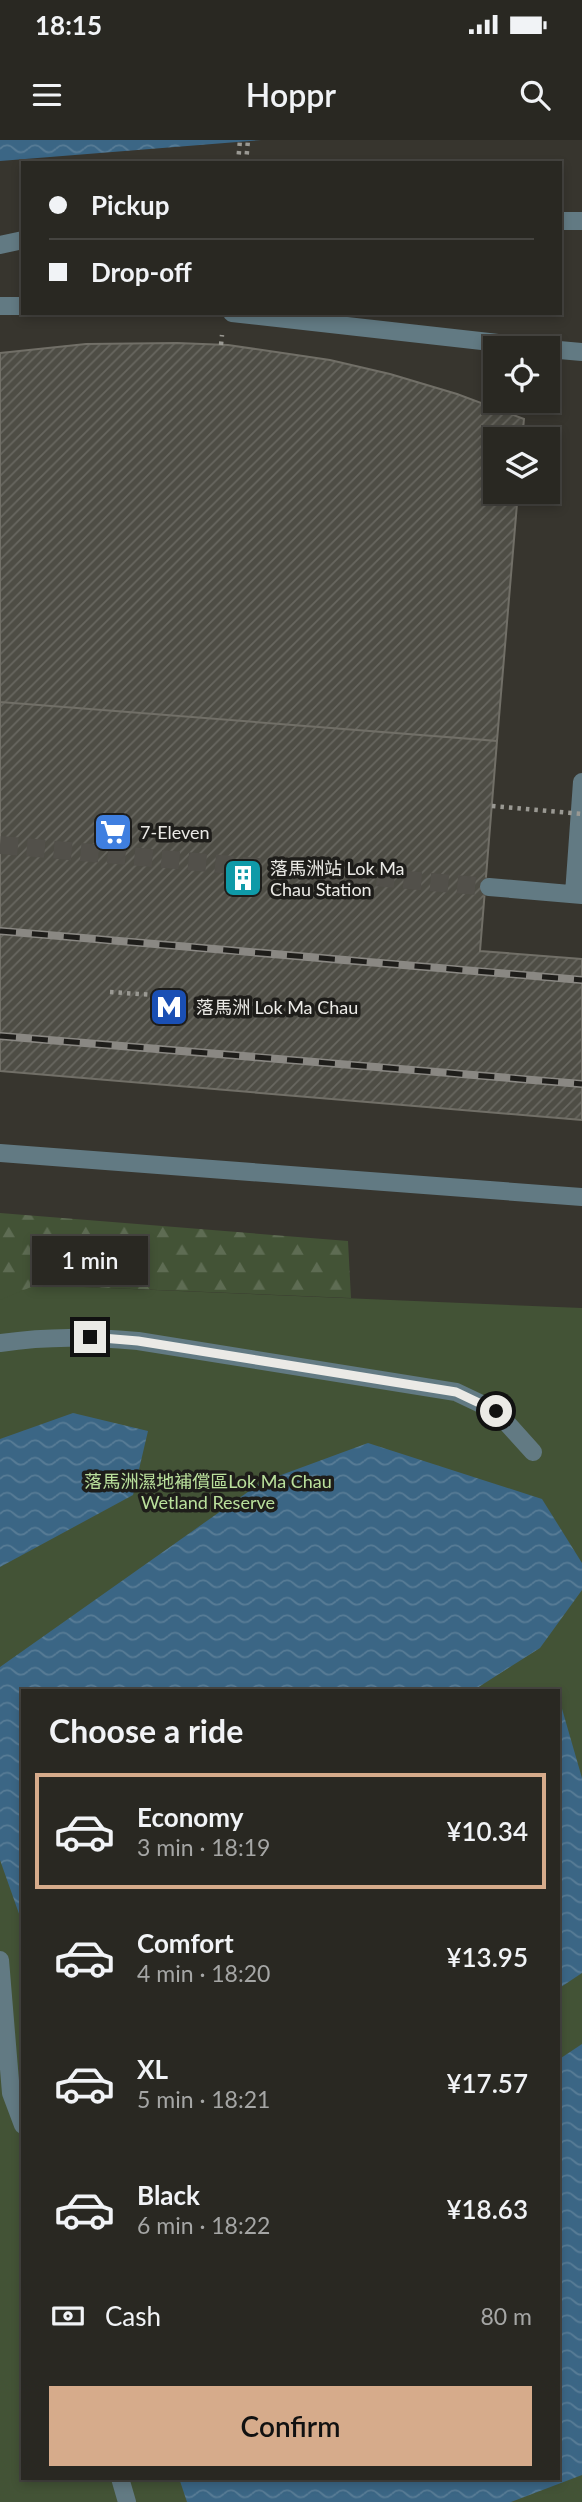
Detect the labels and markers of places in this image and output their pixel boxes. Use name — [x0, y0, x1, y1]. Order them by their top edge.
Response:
supermarket icon: 7-Eleven — [92, 811, 134, 853]
place label: 7-Eleven — [140, 821, 210, 843]
building icon: 落馬洲站 Lok Ma Chau Station — [222, 857, 264, 899]
place label: 落馬洲站 Lok Ma Chau Station — [270, 857, 405, 900]
metro station icon: 落馬洲 Lok Ma Chau — [148, 986, 190, 1028]
place label: 落馬洲 Lok Ma Chau — [196, 996, 358, 1018]

